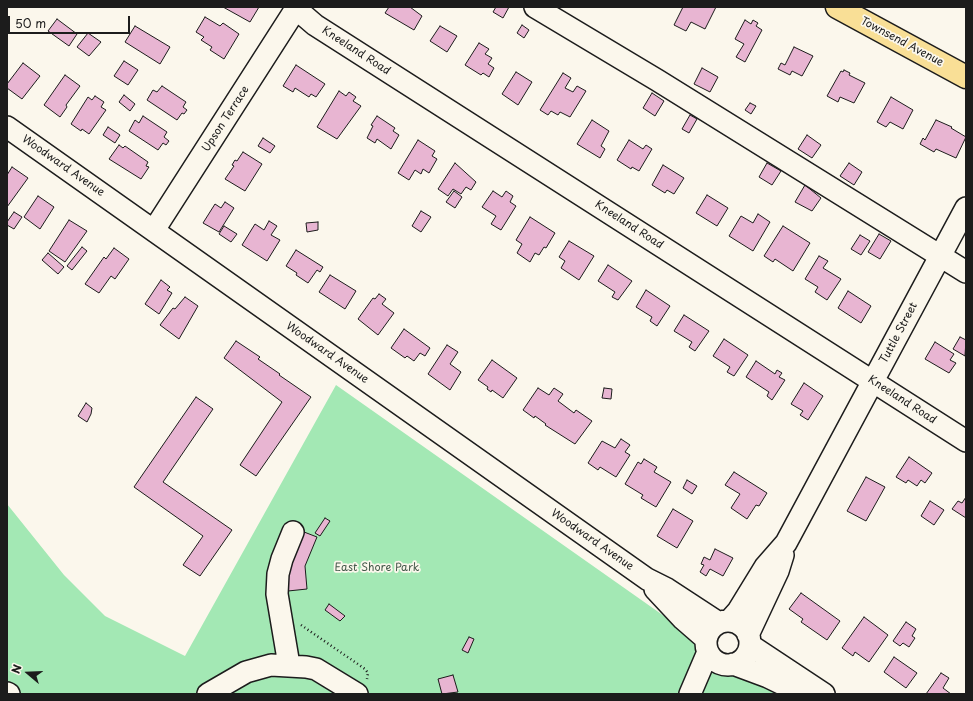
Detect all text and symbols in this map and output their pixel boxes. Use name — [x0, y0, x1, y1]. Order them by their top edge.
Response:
scale bar — [10, 8, 132, 34]
text: 50 m — [15, 14, 46, 32]
street label: Townsend Avenue — [858, 15, 946, 69]
street label: Kneeland Road — [319, 24, 393, 78]
street label: Upson Terrace — [200, 84, 252, 154]
street label: Woodward Avenue — [19, 133, 107, 199]
street label: Kneeland Road — [592, 198, 666, 252]
street label: Tuttle Street — [877, 300, 921, 366]
street label: Woodward Avenue — [283, 320, 371, 386]
street label: Kneeland Road — [865, 373, 939, 427]
street label: Woodward Avenue — [548, 507, 636, 573]
park label: East Shore Park — [334, 561, 420, 575]
north arrow — [8, 653, 48, 693]
text: N — [7, 662, 26, 676]

